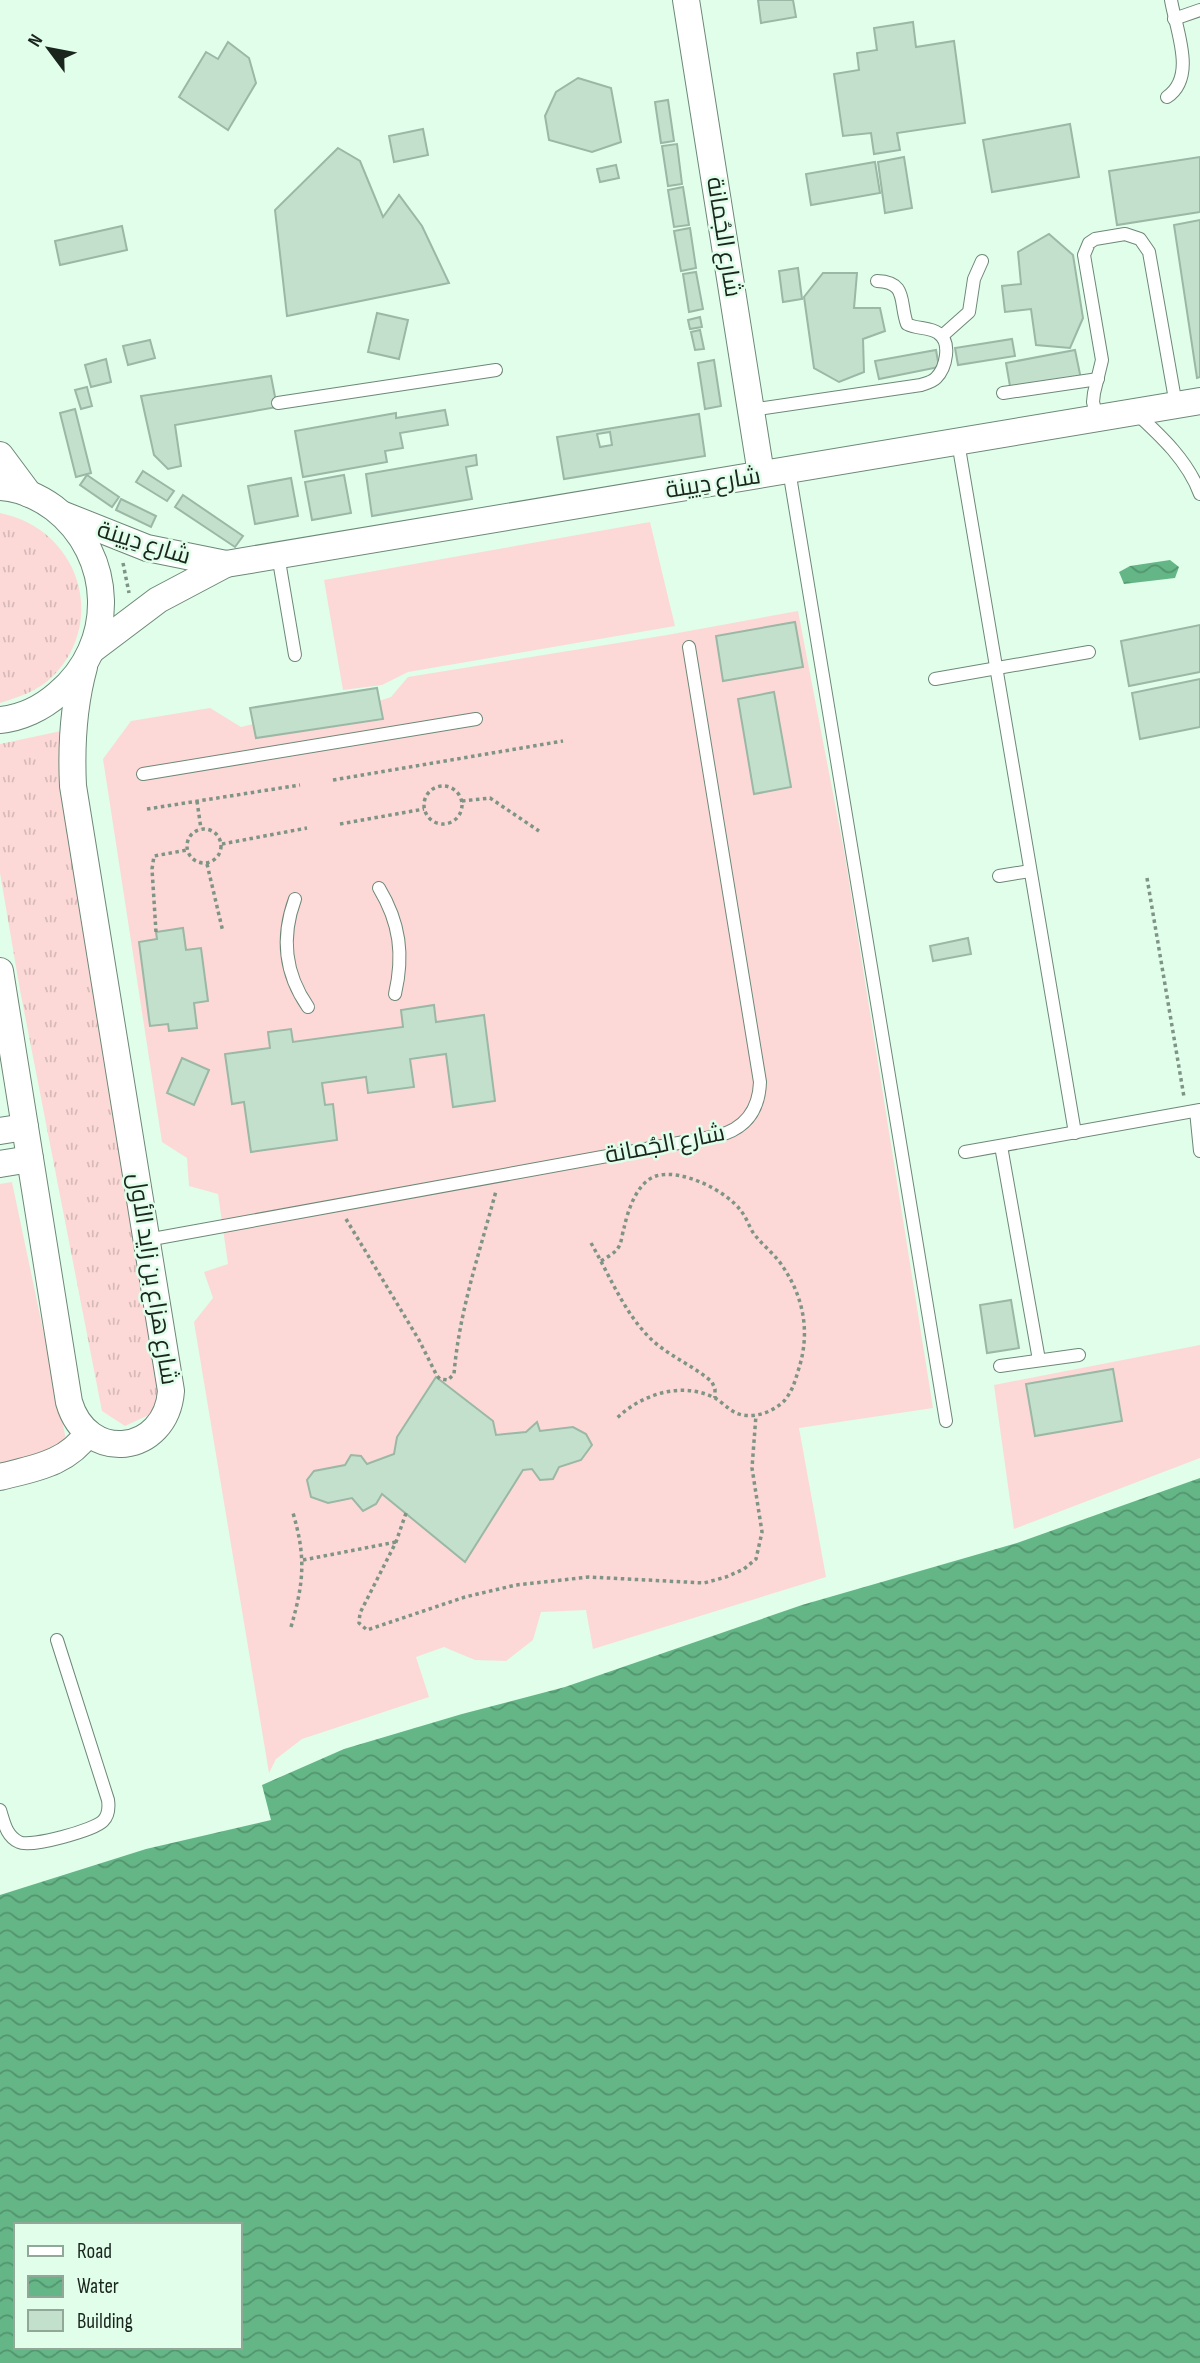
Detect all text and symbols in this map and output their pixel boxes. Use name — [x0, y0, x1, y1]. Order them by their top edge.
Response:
north arrow — [14, 14, 84, 84]
text: N — [23, 30, 48, 51]
street label: شارع الجُمانة — [699, 175, 748, 299]
street label: شارع دِيينة — [663, 461, 763, 506]
street label: شارع دِيينة — [93, 515, 194, 572]
street label: شارع الجُمانة — [603, 1118, 728, 1171]
street label: شارع هزاع بن زايد الأول — [121, 1171, 184, 1387]
legend — [14, 2223, 242, 2349]
text: Road — [77, 2239, 112, 2264]
text: Water — [77, 2274, 119, 2299]
text: Building — [77, 2309, 133, 2334]

